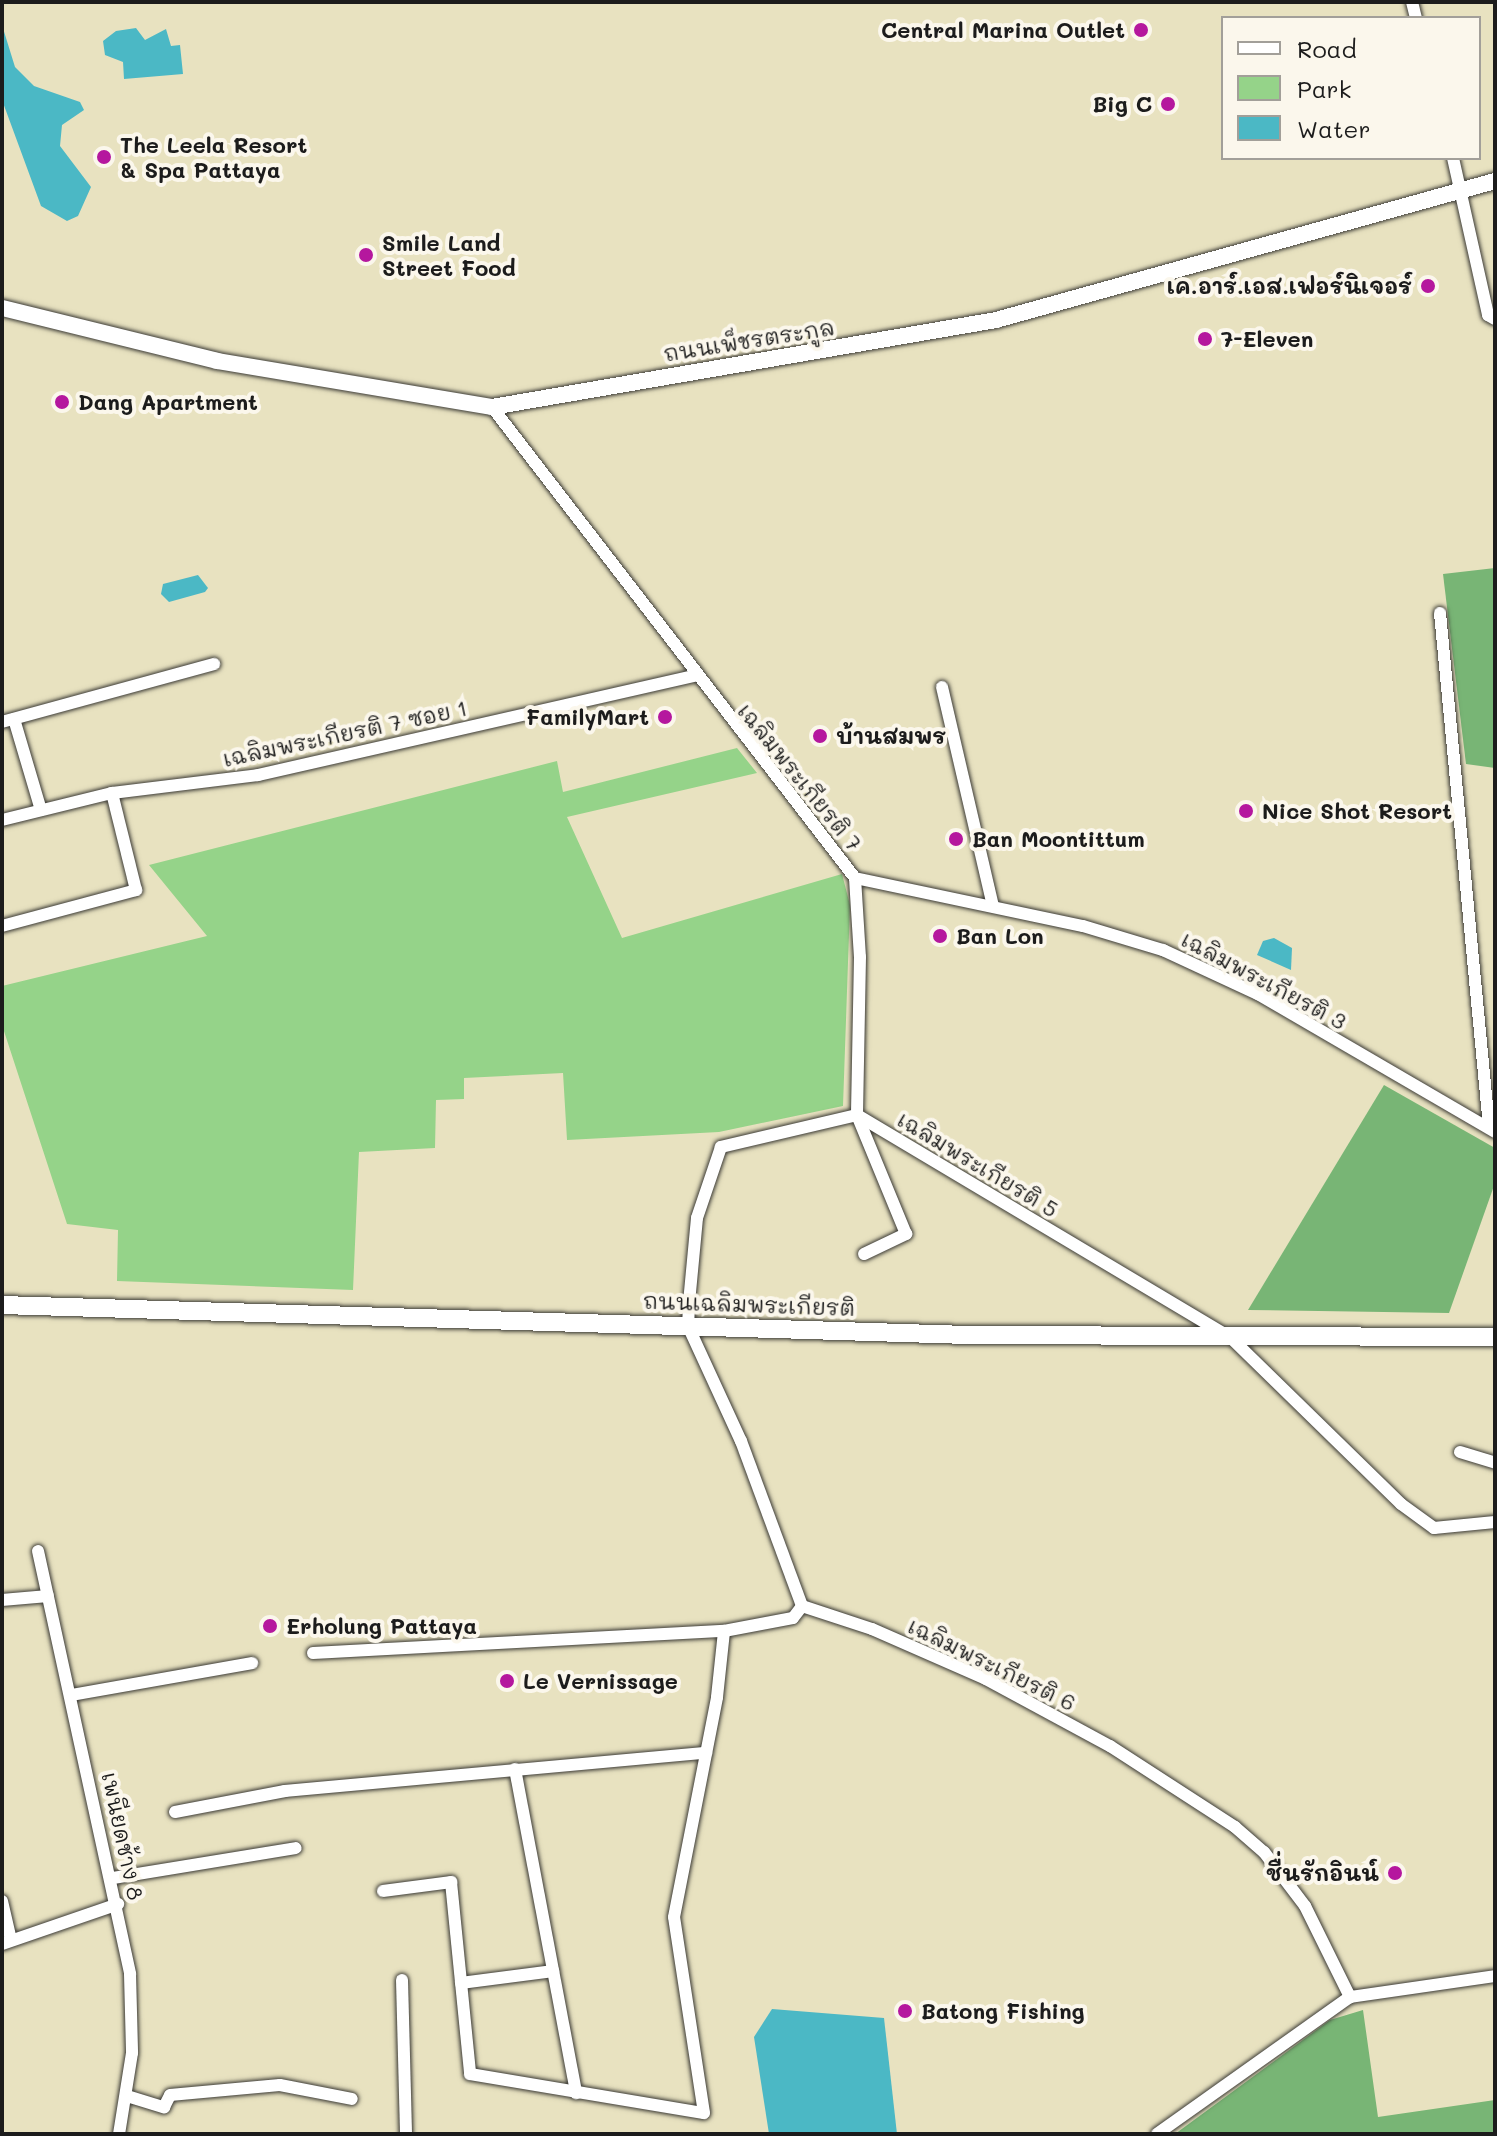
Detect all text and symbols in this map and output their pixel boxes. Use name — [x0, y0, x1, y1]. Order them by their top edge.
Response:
legend — [1221, 16, 1481, 160]
place label: Central Marina Outlet — [881, 17, 1125, 43]
marker: Central Marina Outlet — [1132, 21, 1150, 39]
text: Road — [1297, 33, 1357, 64]
text: Park — [1297, 73, 1351, 104]
place label: Big C — [1092, 91, 1152, 117]
marker: Big C — [1159, 95, 1177, 113]
text: Water — [1297, 113, 1371, 144]
place label: The Leela Resort & Spa Pattaya — [120, 131, 307, 182]
marker: The Leela Resort & Spa Pattaya — [95, 148, 113, 166]
place label: Smile Land Street Food — [382, 229, 516, 280]
marker: Smile Land Street Food — [357, 246, 375, 264]
place label: เค.อาร์.เอส.เฟอร์นิเจอร์ — [1167, 273, 1412, 299]
marker: เค.อาร์.เอส.เฟอร์นิเจอร์ — [1419, 277, 1437, 295]
street label: ถนนเพ็ชรตระกูล — [662, 313, 836, 367]
place label: 7-Eleven — [1221, 326, 1313, 352]
marker: 7-Eleven — [1196, 330, 1214, 348]
place label: Dang Apartment — [78, 389, 258, 415]
marker: Dang Apartment — [53, 393, 71, 411]
street label: เฉลิมพระเกียรติ 7 ซอย 1 — [221, 694, 469, 772]
street label: เฉลิมพระเกียรติ 7 — [733, 698, 867, 856]
place label: FamilyMart — [526, 704, 649, 730]
marker: FamilyMart — [656, 708, 674, 726]
place label: บ้านสมพร — [836, 723, 946, 749]
marker: บ้านสมพร — [811, 727, 829, 745]
place label: Nice Shot Resort — [1262, 798, 1452, 824]
marker: Nice Shot Resort — [1237, 802, 1255, 820]
place label: Ban Moontittum — [972, 826, 1145, 852]
marker: Ban Moontittum — [947, 830, 965, 848]
place label: Ban Lon — [956, 923, 1044, 949]
street label: เฉลิมพระเกียรติ 3 — [1177, 926, 1351, 1034]
marker: Ban Lon — [931, 927, 949, 945]
street label: เฉลิมพระเกียรติ 5 — [893, 1106, 1063, 1222]
street label: ถนนเฉลิมพระเกียรติ — [642, 1287, 856, 1321]
street label: เฉลิมพระเกียรติ 6 — [904, 1612, 1080, 1716]
place label: Erholung Pattaya — [286, 1613, 477, 1639]
marker: Erholung Pattaya — [261, 1617, 279, 1635]
place label: Le Vernissage — [523, 1668, 678, 1694]
marker: Le Vernissage — [498, 1672, 516, 1690]
street label: เพนียดช้าง 8 — [97, 1770, 149, 1902]
place label: ชื่นรักอินน์ — [1266, 1860, 1379, 1886]
marker: ชื่นรักอินน์ — [1386, 1864, 1404, 1882]
place label: Batong Fishing — [921, 1998, 1085, 2024]
marker: Batong Fishing — [896, 2002, 914, 2020]

